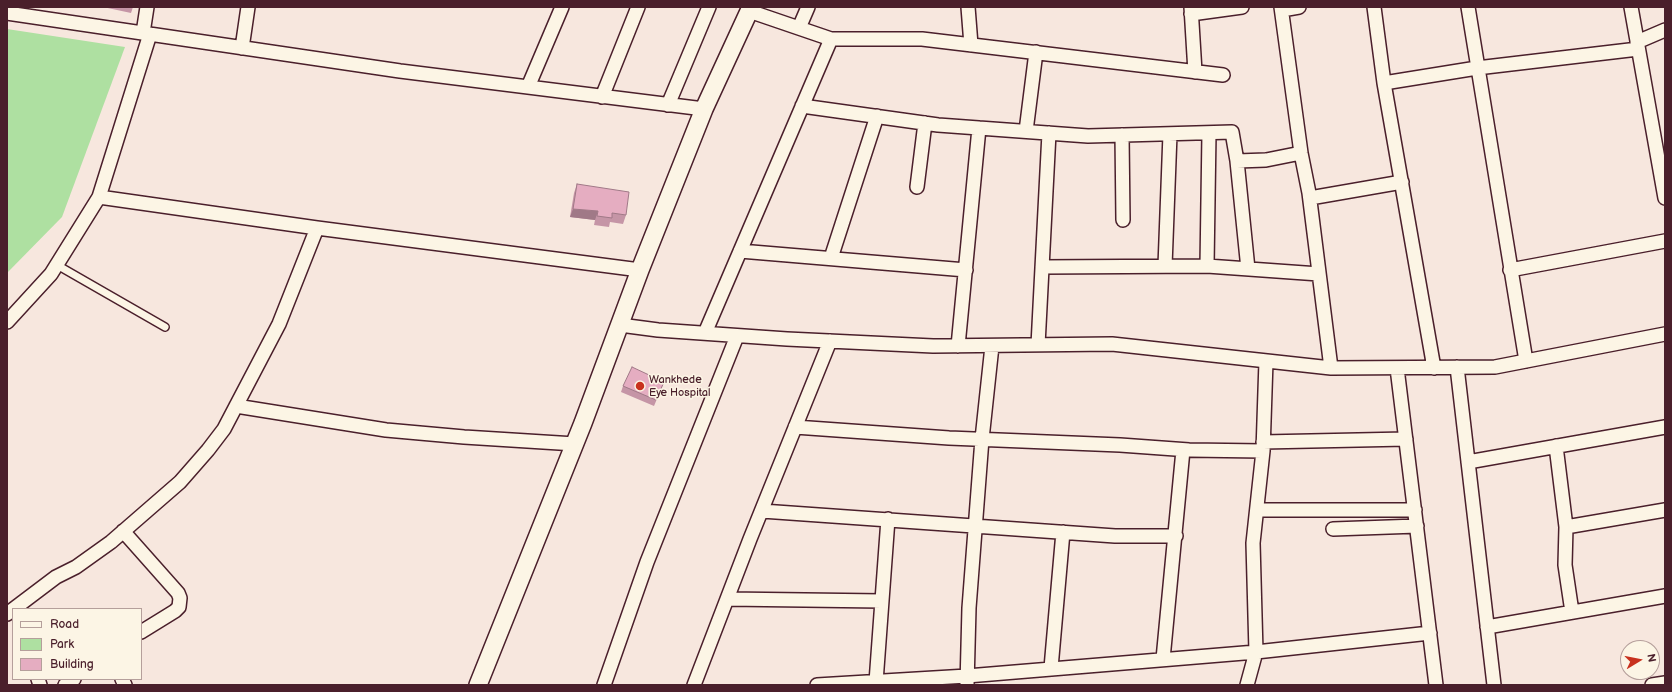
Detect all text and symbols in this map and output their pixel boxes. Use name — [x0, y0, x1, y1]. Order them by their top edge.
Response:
place label: Wankhede Eye Hospital — [649, 373, 710, 399]
marker: Wankhede Eye Hospital — [634, 380, 646, 392]
legend — [12, 608, 142, 680]
text: Road — [50, 617, 79, 632]
text: Park — [50, 637, 74, 652]
north arrow — [1620, 640, 1660, 680]
text: N — [1644, 653, 1658, 663]
text: Building — [50, 657, 94, 672]

